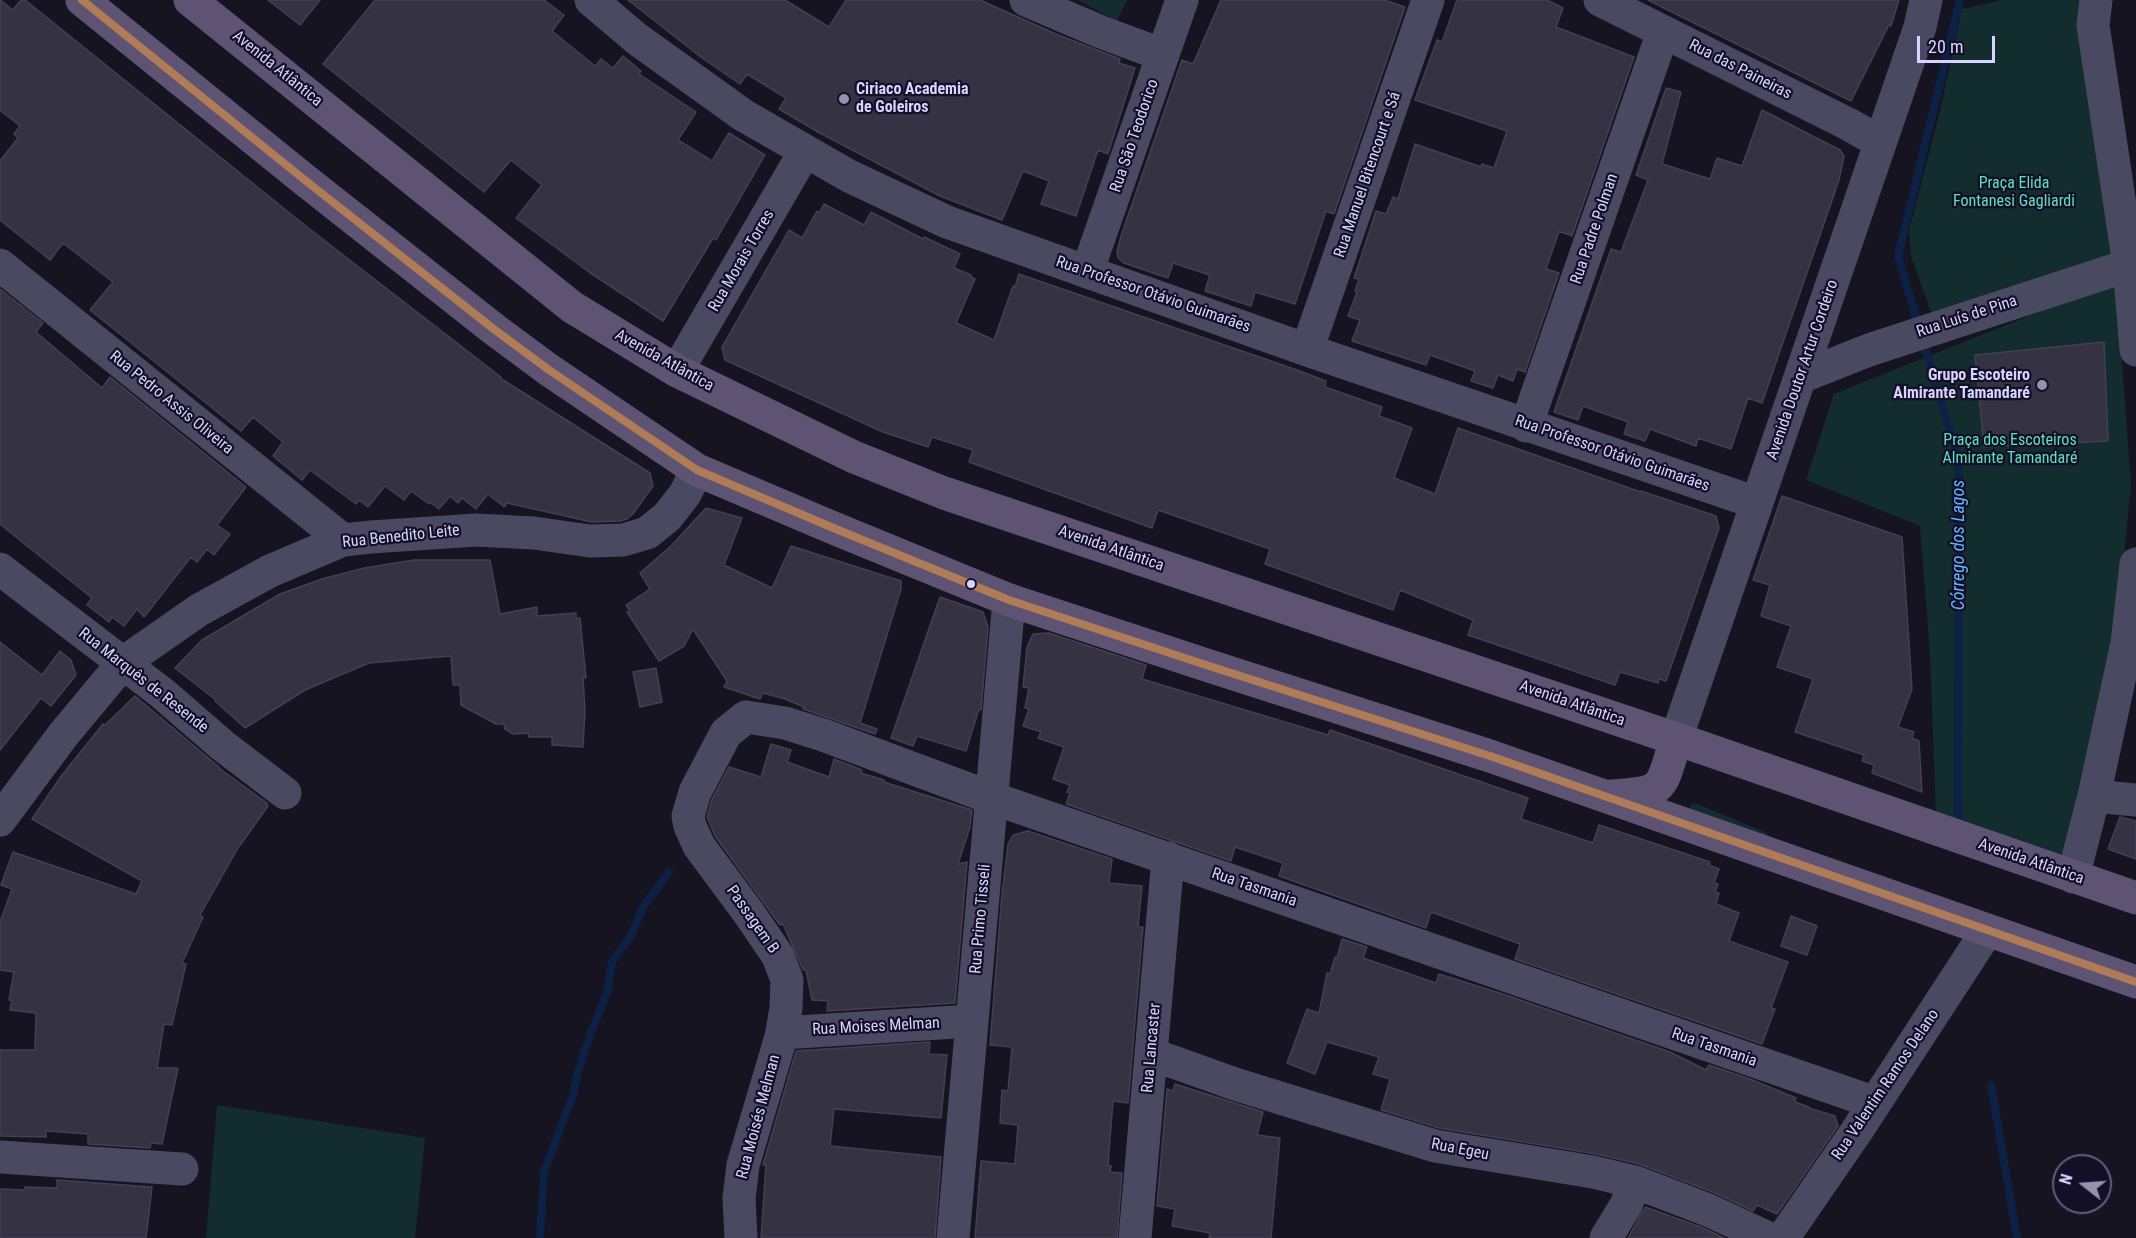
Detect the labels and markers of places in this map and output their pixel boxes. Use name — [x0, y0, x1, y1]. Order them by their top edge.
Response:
place label: Ciriaco Academia de Goleiros — [856, 80, 968, 118]
marker: Ciriaco Academia de Goleiros — [837, 92, 851, 106]
place label: Grupo Escoteiro Almirante Tamandaré — [1893, 366, 2030, 404]
marker: Grupo Escoteiro Almirante Tamandaré — [2035, 378, 2049, 392]
unlabelled marker — [965, 578, 977, 590]

